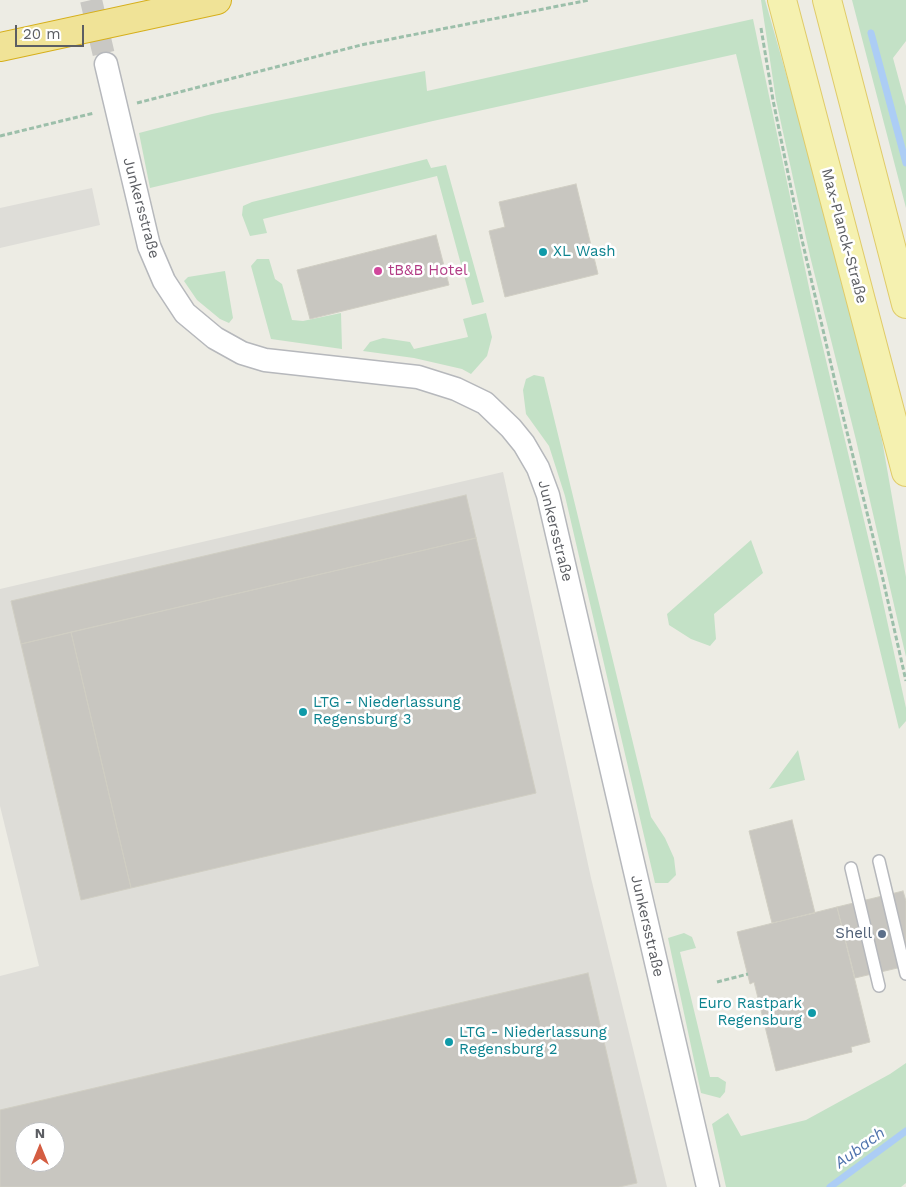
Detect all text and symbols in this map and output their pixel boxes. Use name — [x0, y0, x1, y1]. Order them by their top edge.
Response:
scale bar — [18, 15, 86, 47]
text: 20 m — [23, 25, 61, 43]
street label: Junkersstraße — [119, 155, 163, 261]
street label: Max-Planck-Straße — [817, 166, 871, 306]
place label: XL Wash — [553, 243, 616, 261]
marker: XL Wash — [537, 246, 549, 258]
place label: tB&B Hotel — [388, 262, 468, 280]
marker: tB&B Hotel — [372, 265, 384, 277]
street label: Junkersstraße — [534, 478, 576, 584]
place label: LTG - Niederlassung Regensburg 3 — [313, 694, 461, 729]
marker: LTG - Niederlassung Regensburg 3 — [297, 706, 309, 718]
street label: Junkersstraße — [627, 873, 667, 979]
place label: Shell — [835, 925, 872, 943]
marker: Shell — [876, 928, 888, 940]
place label: Euro Rastpark Regensburg — [698, 995, 802, 1030]
marker: Euro Rastpark Regensburg — [806, 1007, 818, 1019]
place label: LTG - Niederlassung Regensburg 2 — [459, 1024, 607, 1059]
marker: LTG - Niederlassung Regensburg 2 — [443, 1036, 455, 1048]
north arrow — [15, 1122, 65, 1172]
water label: Aubach — [831, 1123, 889, 1173]
text: N — [35, 1125, 45, 1141]

